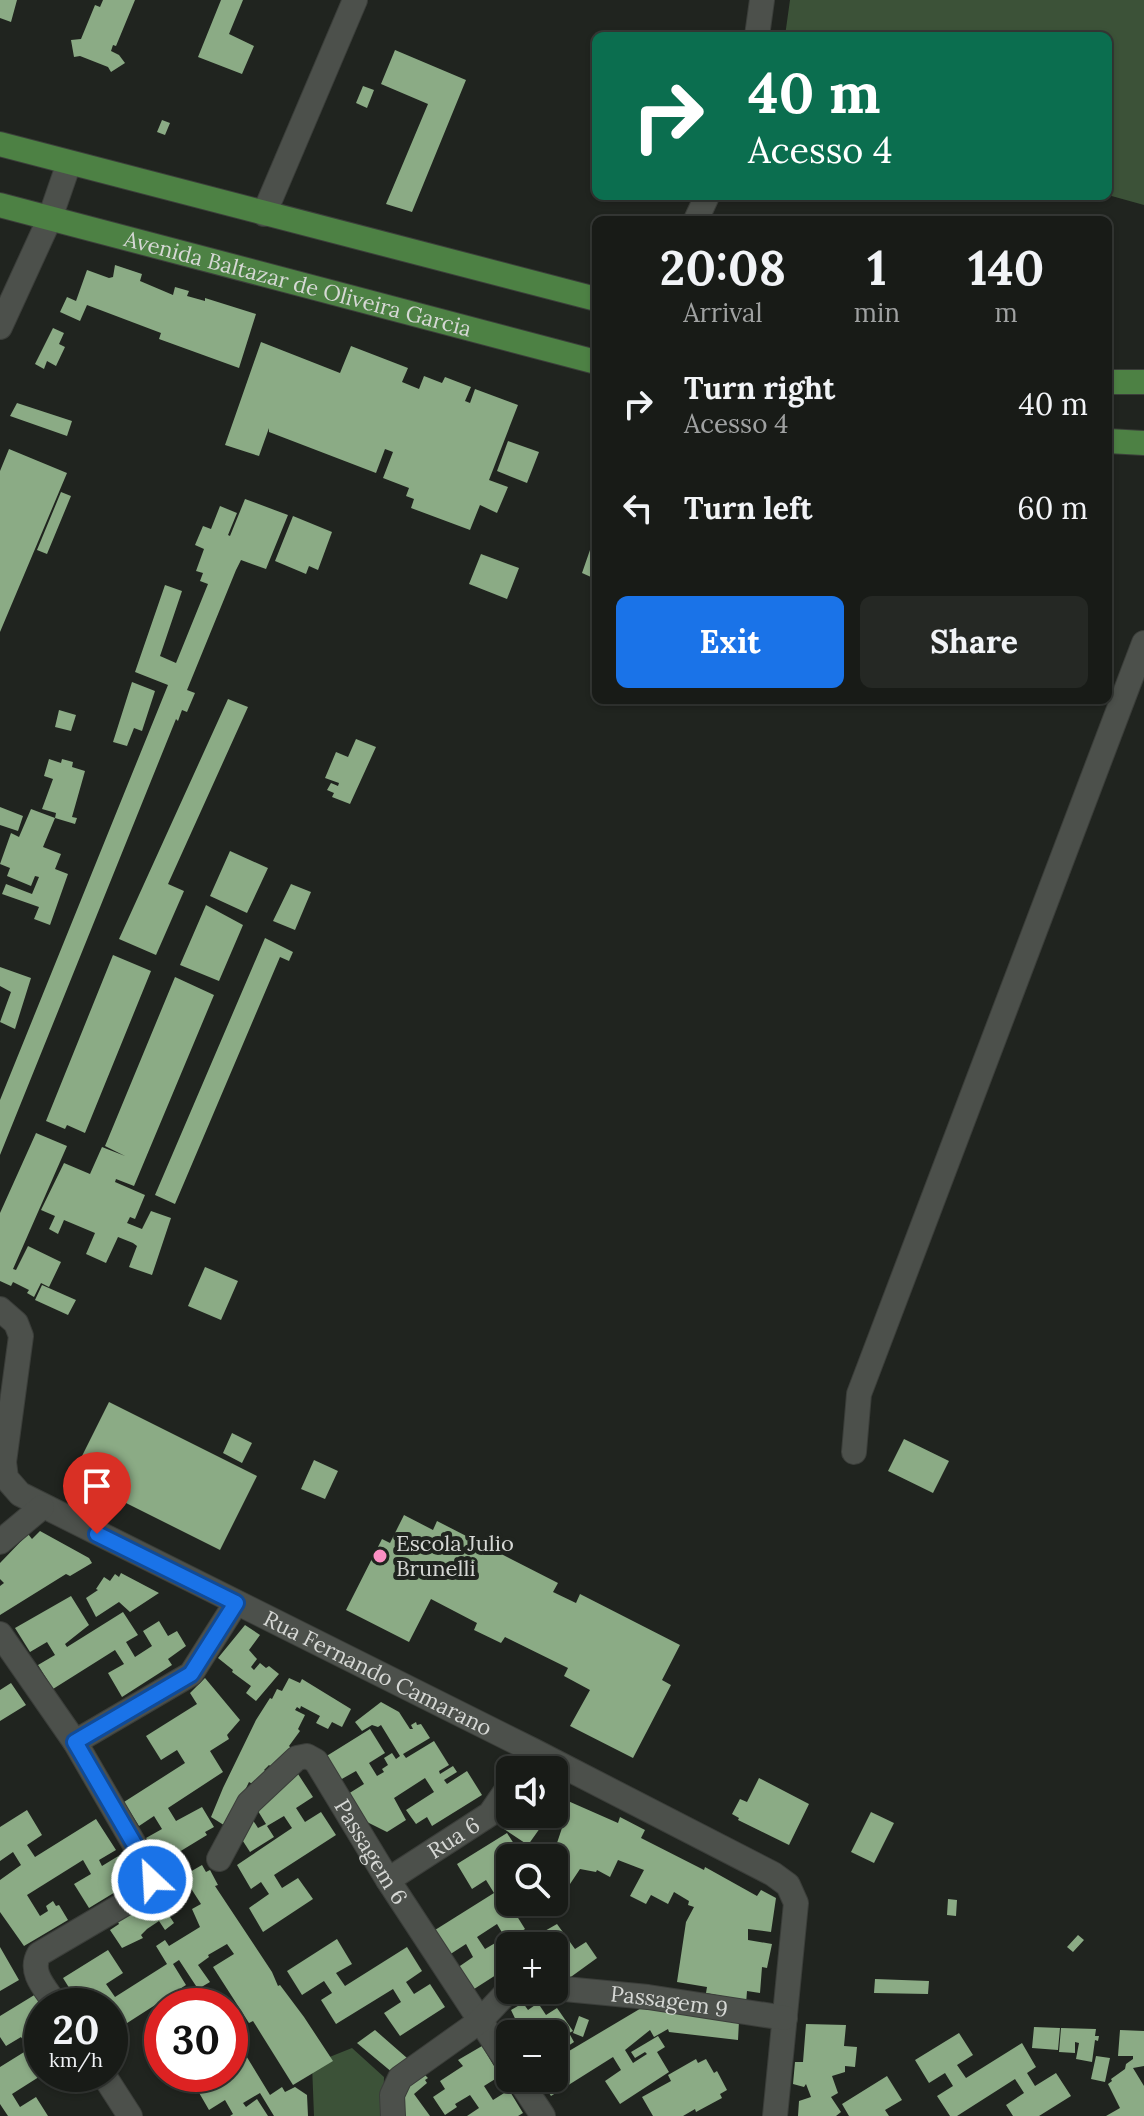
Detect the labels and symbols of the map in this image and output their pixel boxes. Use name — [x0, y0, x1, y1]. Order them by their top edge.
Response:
street label: Avenida Baltazar de Oliveira Garcia — [120, 224, 474, 343]
pin — [63, 1452, 131, 1534]
place label: Escola Julio Brunelli — [396, 1529, 514, 1582]
marker: Escola Julio Brunelli — [371, 1547, 389, 1565]
street label: Rua Fernando Camarano — [259, 1604, 497, 1742]
street label: Passagem 6 — [328, 1794, 414, 1910]
street label: Rua 6 — [422, 1810, 485, 1865]
position arrow — [110, 1838, 194, 1922]
street label: Passagem 9 — [609, 1979, 730, 2023]
speed limit sign: 30 — [144, 1988, 248, 2092]

